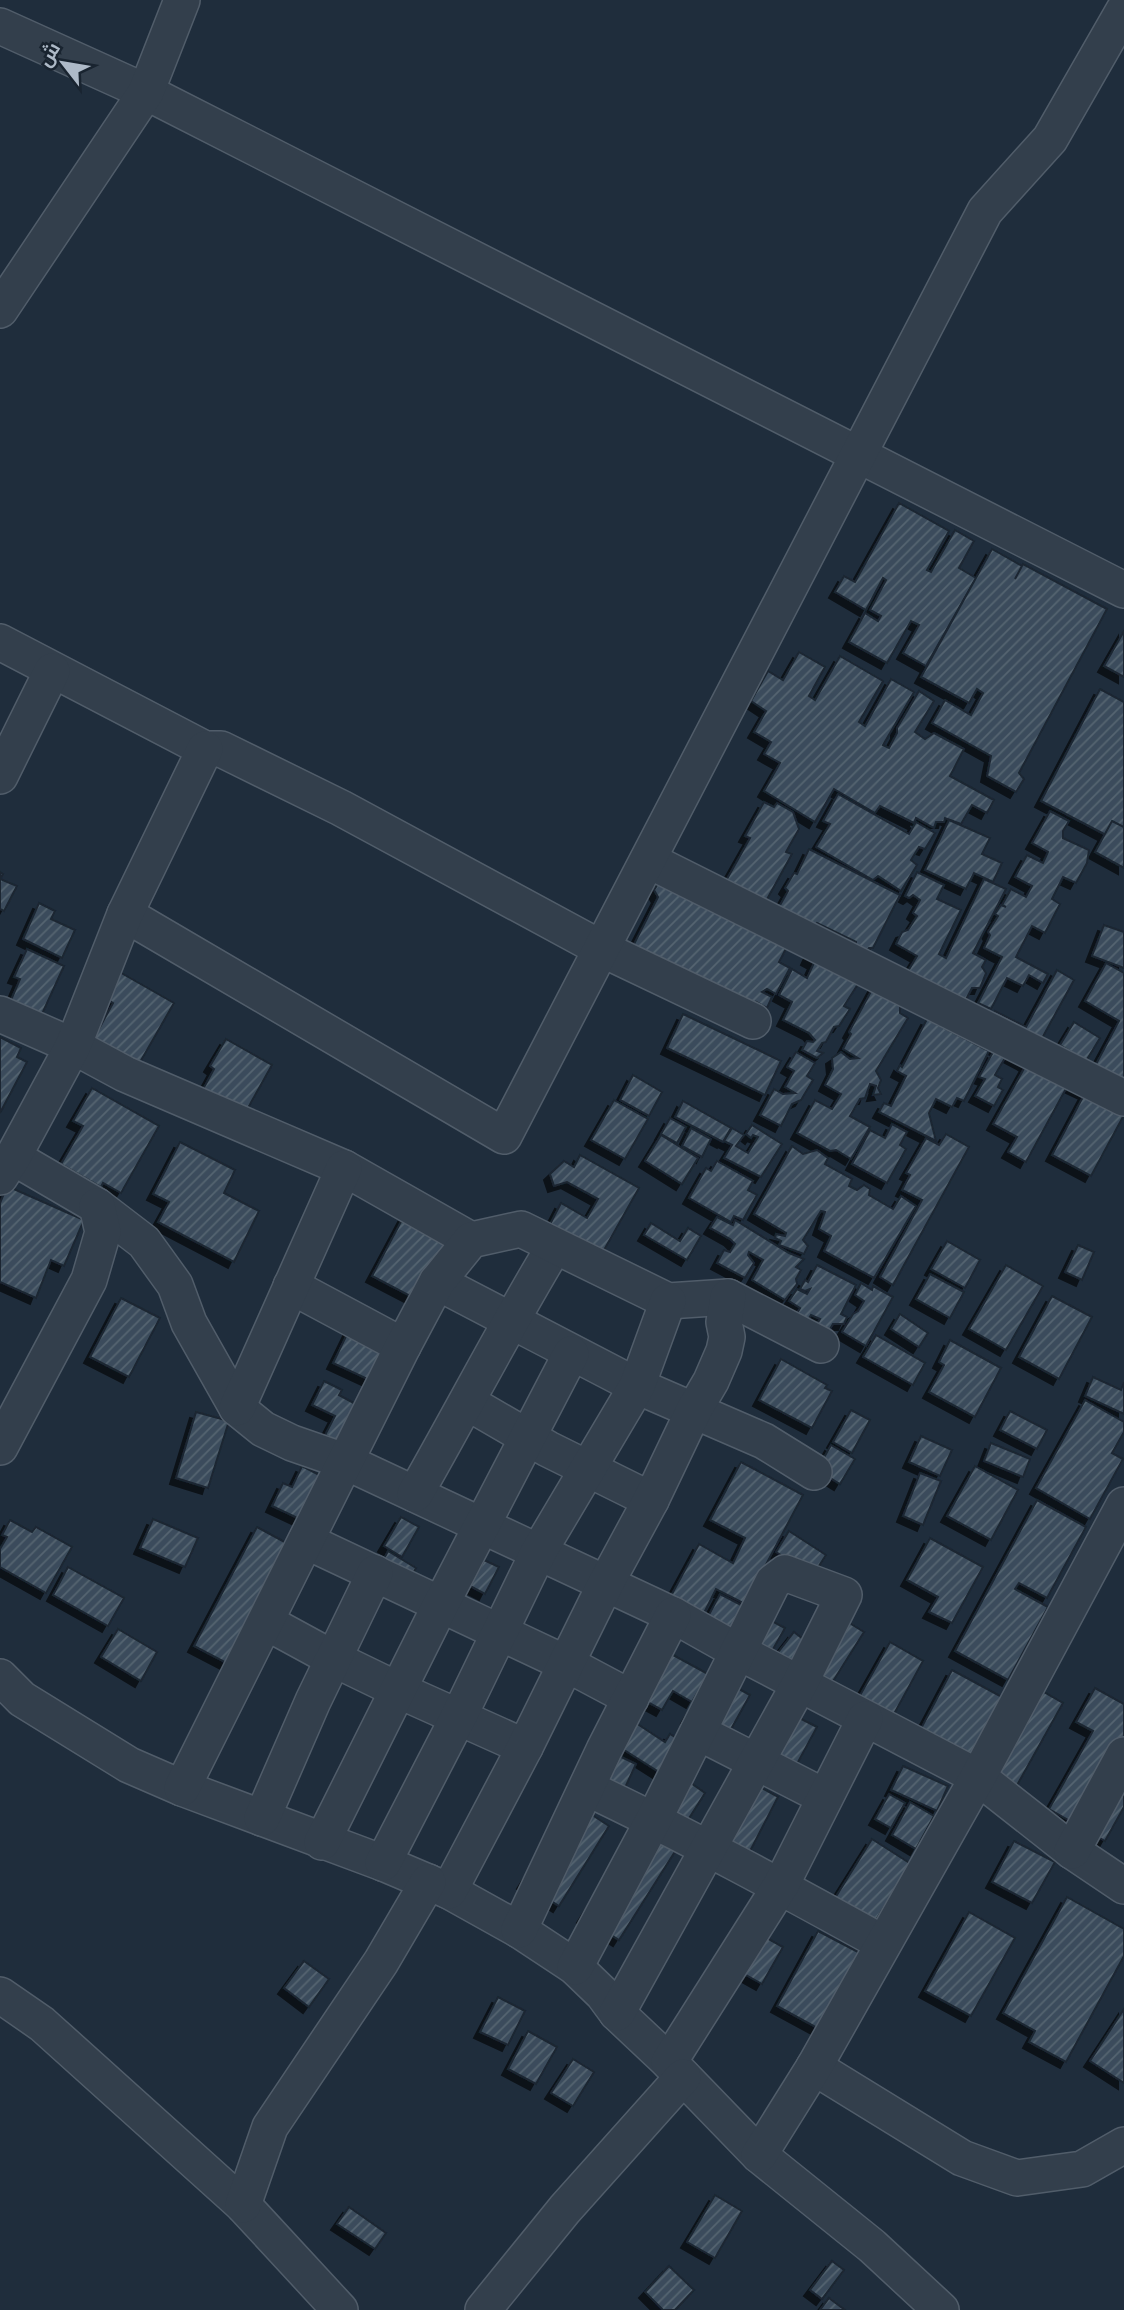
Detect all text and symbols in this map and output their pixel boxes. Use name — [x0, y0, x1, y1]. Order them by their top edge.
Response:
north arrow — [28, 28, 98, 98]
text: ش — [31, 37, 66, 71]

